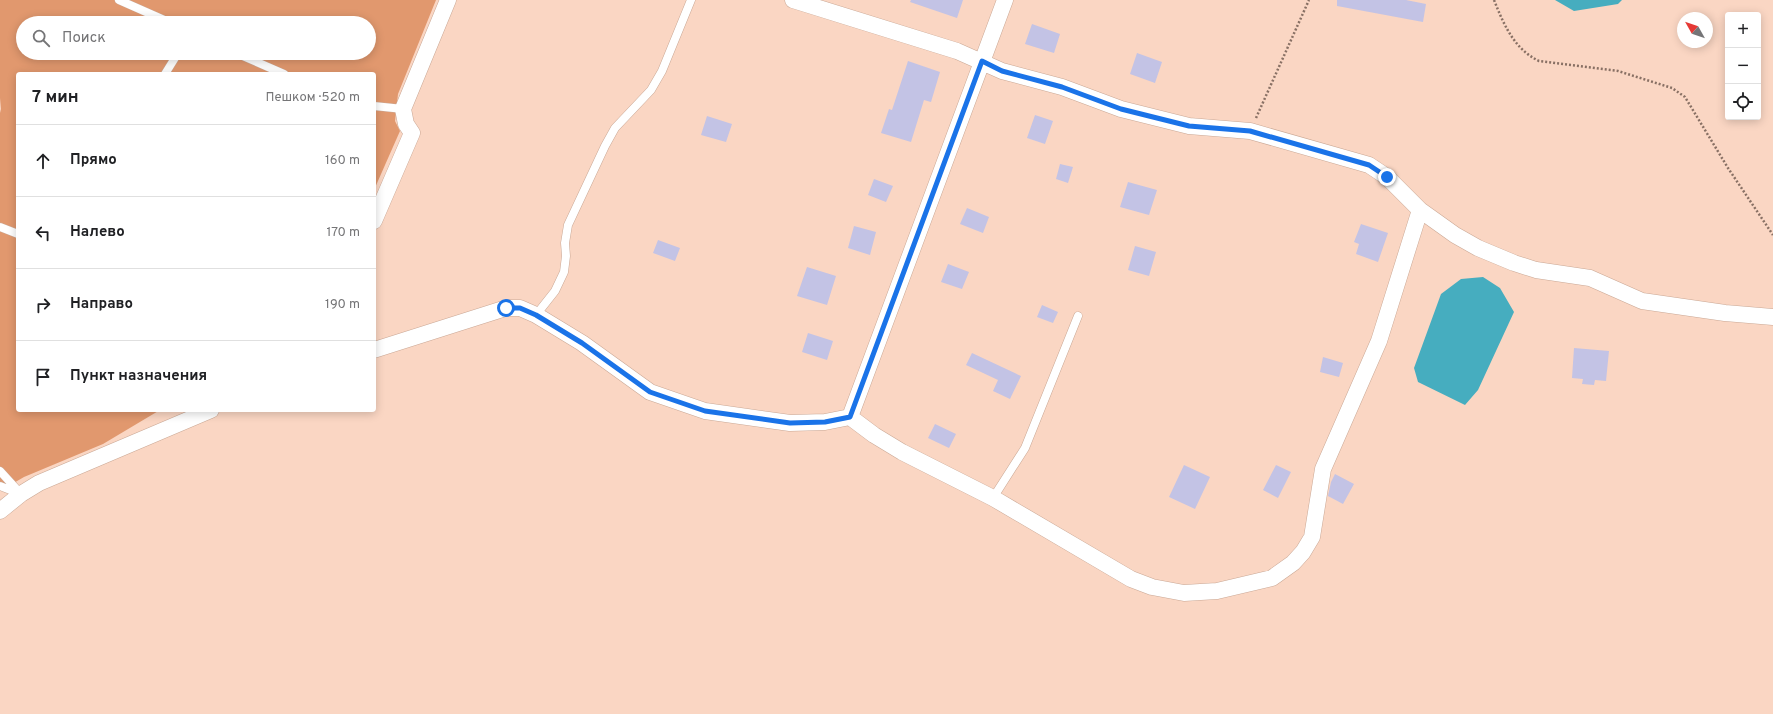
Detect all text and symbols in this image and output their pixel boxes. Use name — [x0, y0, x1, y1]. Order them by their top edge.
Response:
north arrow — [1677, 12, 1713, 48]
map controls — [1725, 12, 1761, 120]
button: + — [1725, 12, 1761, 48]
search box — [16, 16, 376, 60]
icon: search — [30, 27, 52, 49]
text: Поиск — [62, 29, 106, 48]
button: − — [1725, 48, 1761, 84]
button: locate — [1725, 84, 1761, 120]
text: 7 мин — [32, 87, 79, 109]
text: Пешком · 520 m — [265, 90, 360, 106]
icon: ahead — [32, 150, 54, 172]
text: Прямо — [70, 151, 117, 170]
text: 160 m — [325, 153, 360, 169]
route end — [1378, 168, 1396, 186]
icon: left — [32, 222, 54, 244]
text: Налево — [70, 223, 125, 242]
text: 170 m — [326, 225, 360, 241]
icon: right — [32, 294, 54, 316]
text: Направо — [70, 295, 133, 314]
text: 190 m — [325, 297, 360, 313]
route start — [497, 299, 515, 317]
icon: arrive — [32, 366, 54, 388]
text: Пункт назначения — [70, 367, 207, 386]

